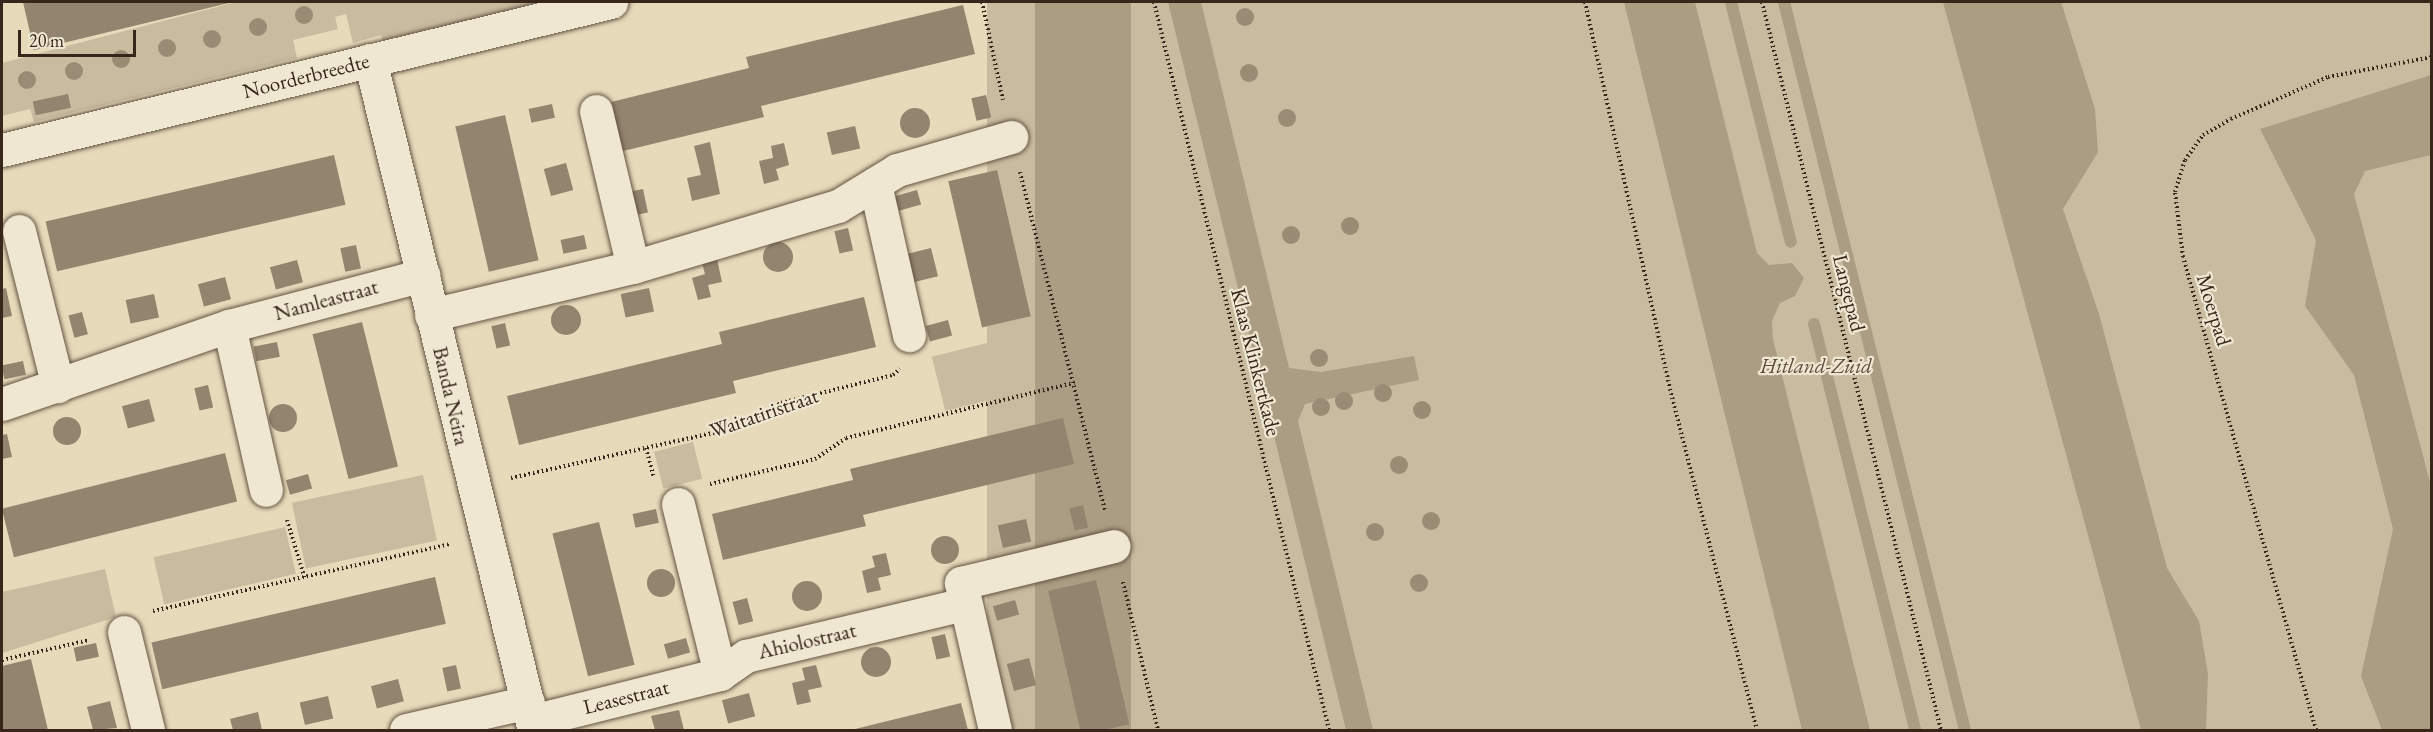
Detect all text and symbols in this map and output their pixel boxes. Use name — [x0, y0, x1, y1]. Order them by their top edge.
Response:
scale bar — [21, 18, 140, 56]
text: 20 m — [29, 29, 64, 52]
street label: Noorderbreedte — [240, 48, 372, 104]
street label: Langepad — [1827, 252, 1871, 334]
street label: Moerpad — [2191, 271, 2237, 349]
street label: Namleastraat — [271, 274, 381, 326]
street label: Klaas Klinkertkade — [1225, 286, 1287, 438]
street label: Banda Neira — [427, 344, 475, 448]
park label: Hitland-Zuid — [1760, 353, 1872, 379]
street label: Waitatiristraat — [706, 383, 822, 443]
street label: Ahiolostraat — [756, 618, 858, 664]
street label: Leasestraat — [580, 674, 672, 720]

